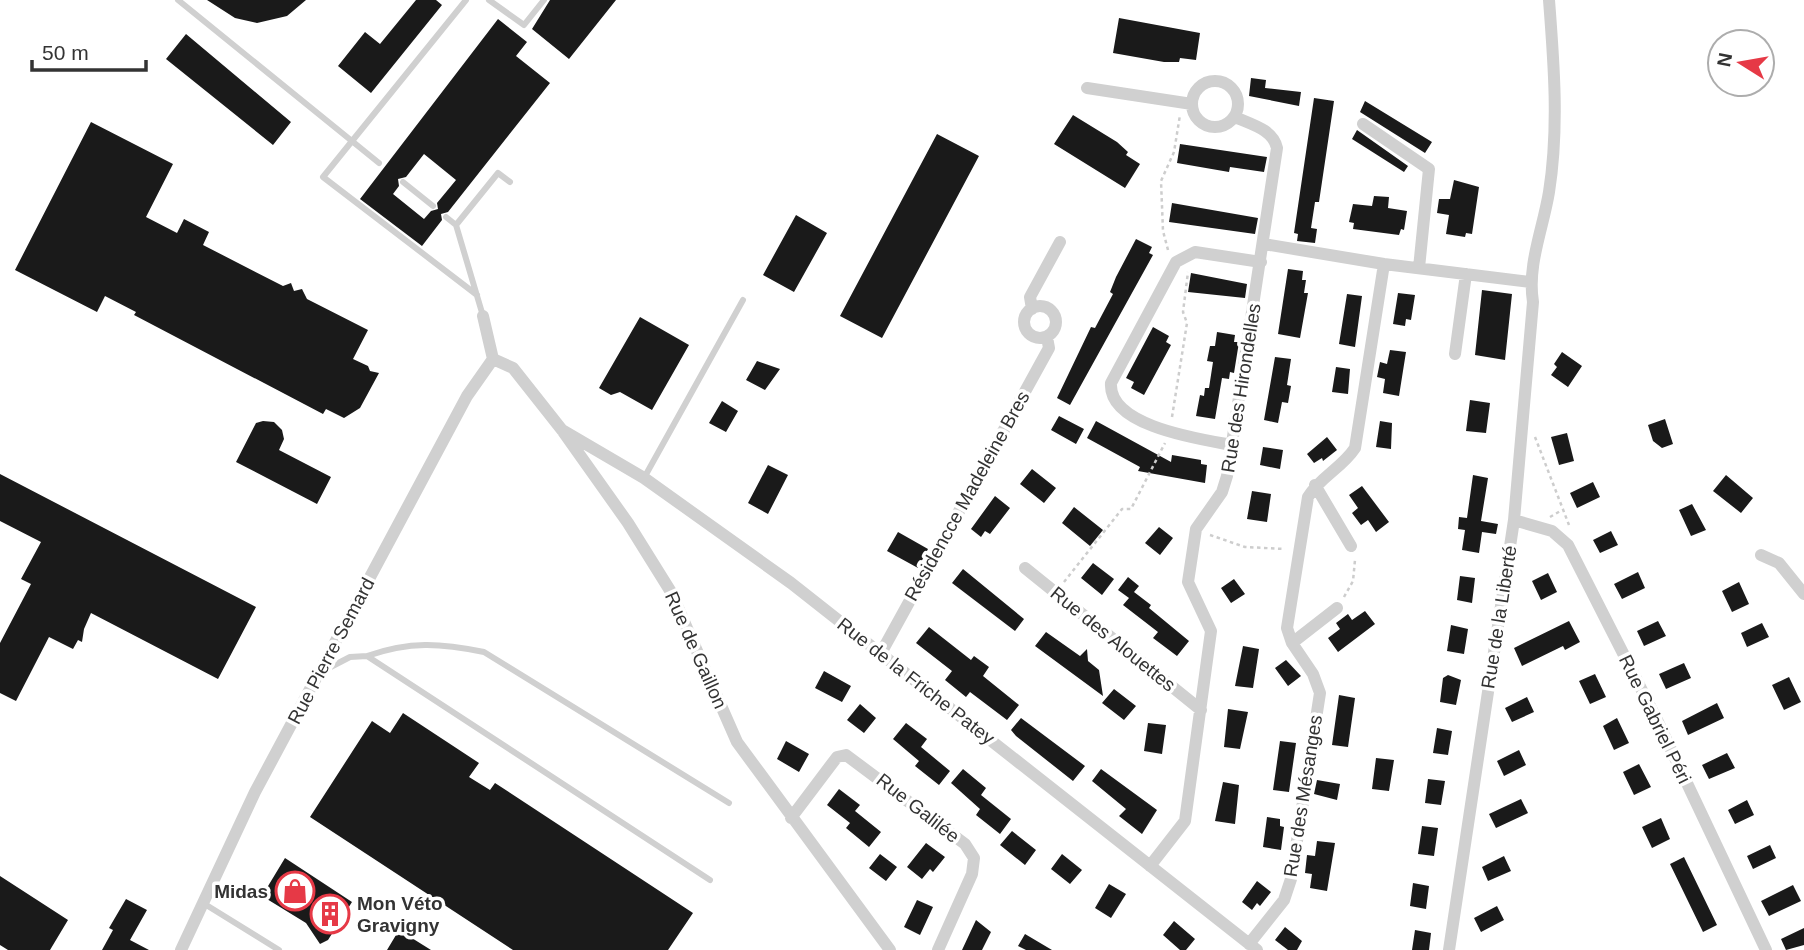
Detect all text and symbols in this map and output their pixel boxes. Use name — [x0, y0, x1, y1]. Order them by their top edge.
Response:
scale bar — [32, 28, 145, 72]
north arrow — [1706, 28, 1776, 98]
text: 50 m — [42, 41, 89, 64]
text: N — [1713, 51, 1736, 69]
street label: Rue des Hirondelles — [1217, 302, 1265, 474]
street label: Résidencce Madeleine Bres — [900, 387, 1034, 605]
street label: Rue de la Liberté — [1477, 544, 1521, 690]
street label: Rue Pierre Semard — [284, 574, 378, 728]
street label: Rue des Alouettes — [1046, 582, 1180, 696]
street label: Rue de Gaillon — [661, 588, 731, 712]
street label: Rue de la Friche Patey — [833, 613, 999, 749]
street label: Rue Gabriel Péri — [1615, 651, 1695, 787]
street label: Rue des Mésanges — [1280, 714, 1326, 878]
street label: Rue Galilée — [872, 769, 964, 847]
shop icon: Midas — [274, 870, 316, 912]
place label: Midas — [214, 881, 268, 902]
building icon: Mon Véto Gravigny — [309, 893, 351, 935]
place label: Mon Véto Gravigny — [357, 893, 443, 936]

